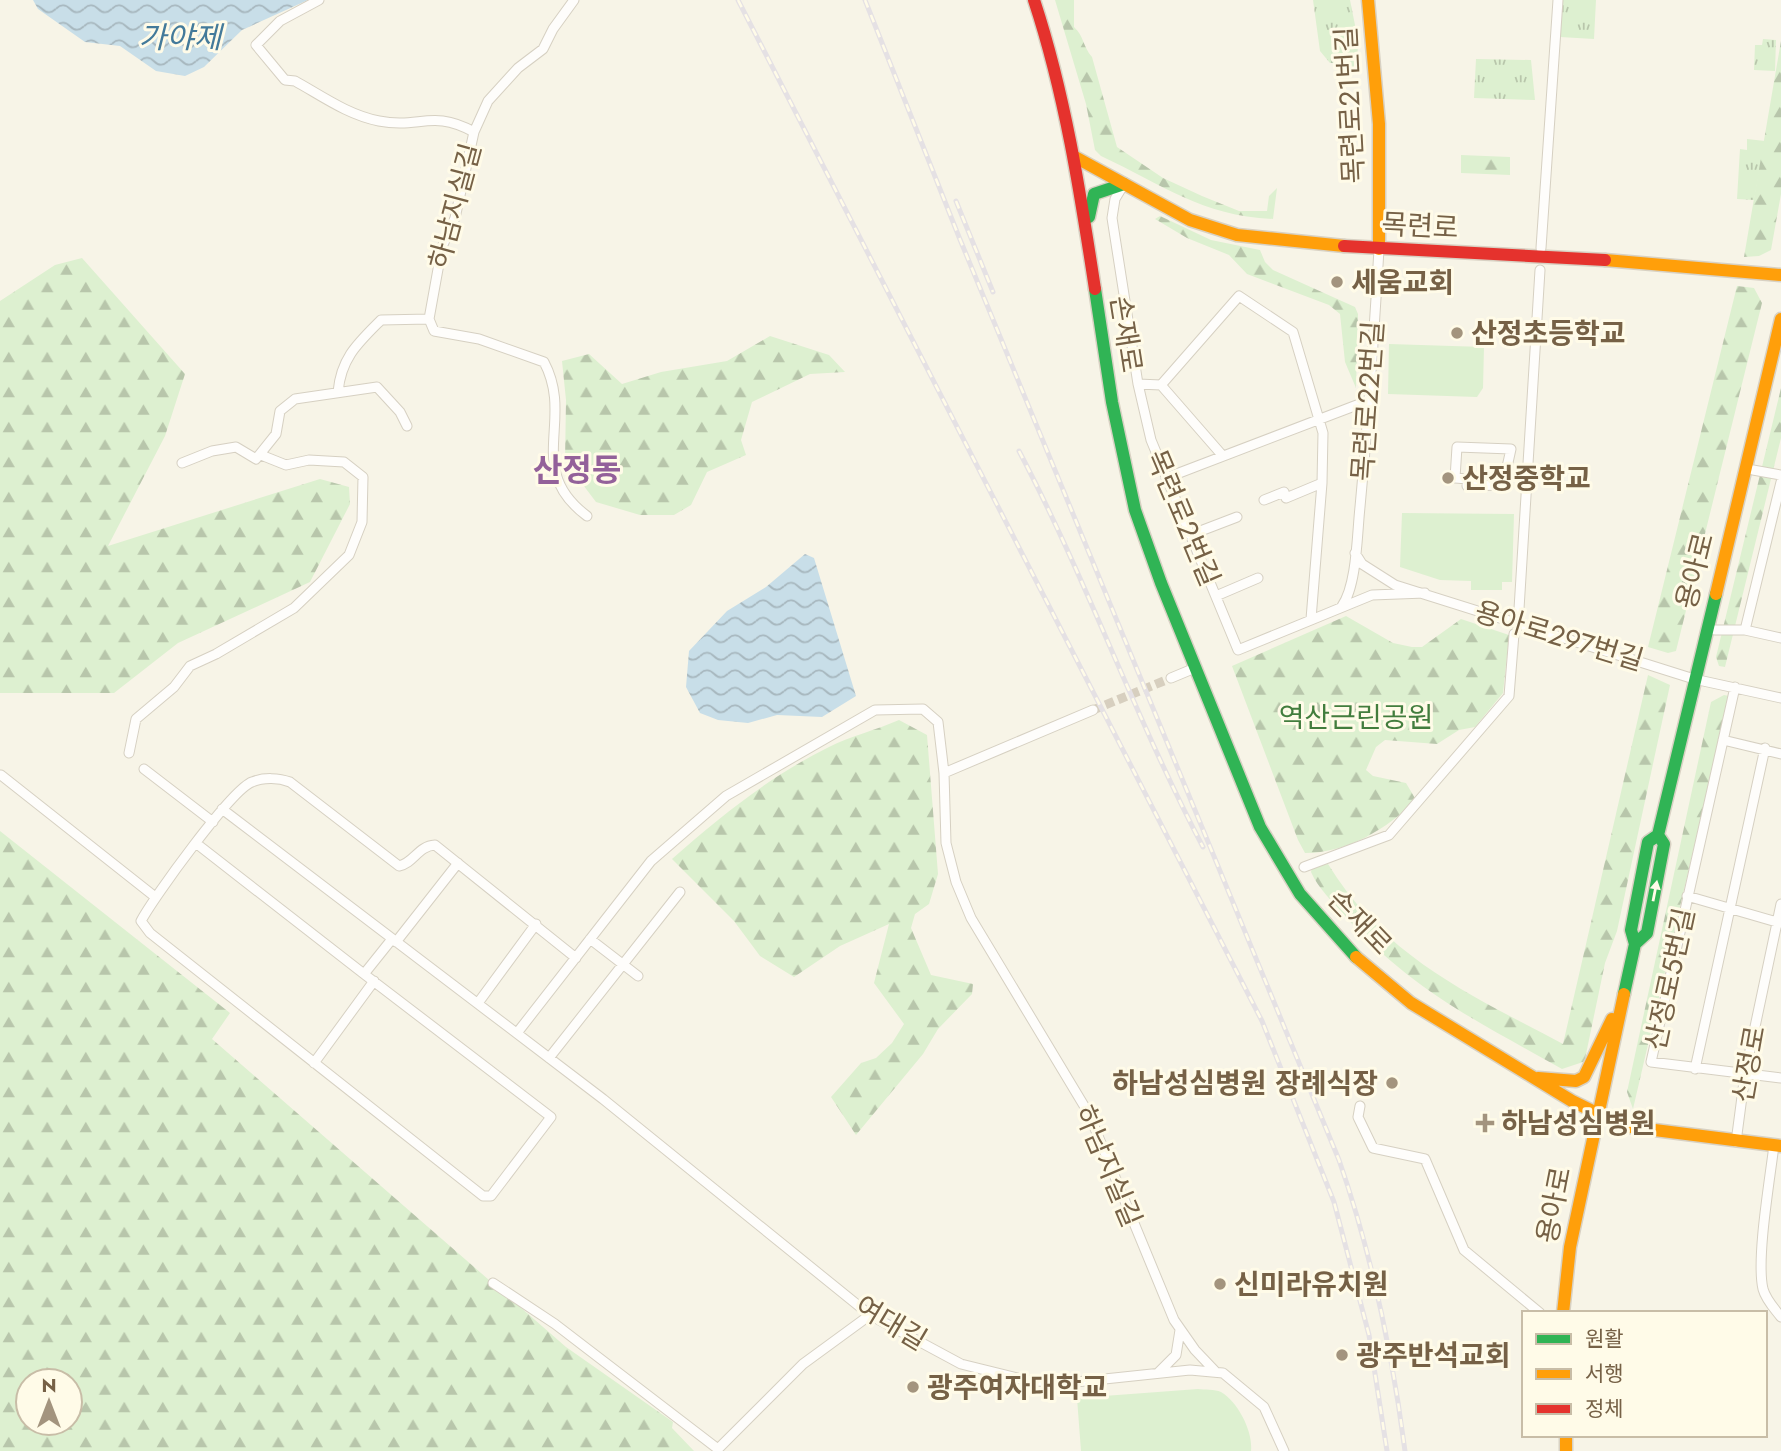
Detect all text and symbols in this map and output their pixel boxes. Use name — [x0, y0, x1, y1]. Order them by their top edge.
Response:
water label: 가야제 — [139, 16, 225, 59]
street label: 목련로21번길 — [1325, 25, 1375, 185]
street label: 하남지실길 — [419, 138, 491, 274]
street label: 목련로 — [1380, 204, 1460, 248]
place label: 세움교회 — [1351, 262, 1454, 303]
marker: 세움교회 — [1329, 274, 1345, 290]
street label: 손재로 — [1100, 293, 1152, 375]
place label: 산정초등학교 — [1471, 313, 1626, 354]
street label: 목련로22번길 — [1342, 319, 1394, 483]
marker: 산정초등학교 — [1449, 325, 1465, 341]
street label: 목련로2번길 — [1136, 443, 1230, 593]
district label: 산정동 — [533, 447, 621, 493]
place label: 산정중학교 — [1462, 458, 1591, 499]
marker: 산정중학교 — [1440, 470, 1456, 486]
street label: 용아로 — [1666, 529, 1724, 613]
street label: 용아로297번길 — [1469, 591, 1649, 681]
park label: 역산근린공원 — [1279, 697, 1433, 738]
street label: 손재로 — [1318, 880, 1402, 964]
one-way arrow — [1650, 880, 1661, 902]
street label: 산정로5번길 — [1635, 904, 1705, 1054]
street label: 산정로 — [1722, 1022, 1776, 1106]
place label: 하남성심병원 장례식장 — [1112, 1063, 1378, 1104]
marker: 하남성심병원 장례식장 — [1384, 1075, 1400, 1091]
street label: 하남지실길 — [1064, 1099, 1152, 1233]
place label: 하남성심병원 — [1501, 1103, 1656, 1144]
marker: 하남성심병원 — [1475, 1113, 1495, 1133]
street label: 용아로 — [1527, 1163, 1581, 1247]
place label: 신미라유치원 — [1234, 1264, 1389, 1305]
marker: 신미라유치원 — [1212, 1276, 1228, 1292]
street label: 여대길 — [847, 1286, 935, 1360]
legend — [1522, 1311, 1767, 1437]
text: 원활 — [1585, 1324, 1624, 1354]
place label: 광주반석교회 — [1356, 1335, 1511, 1376]
marker: 광주반석교회 — [1334, 1347, 1350, 1363]
text: 서행 — [1585, 1359, 1624, 1389]
north arrow — [14, 1367, 84, 1437]
place label: 광주여자대학교 — [927, 1367, 1107, 1408]
text: N — [41, 1372, 57, 1399]
marker: 광주여자대학교 — [905, 1379, 921, 1395]
text: 정체 — [1585, 1394, 1624, 1424]

